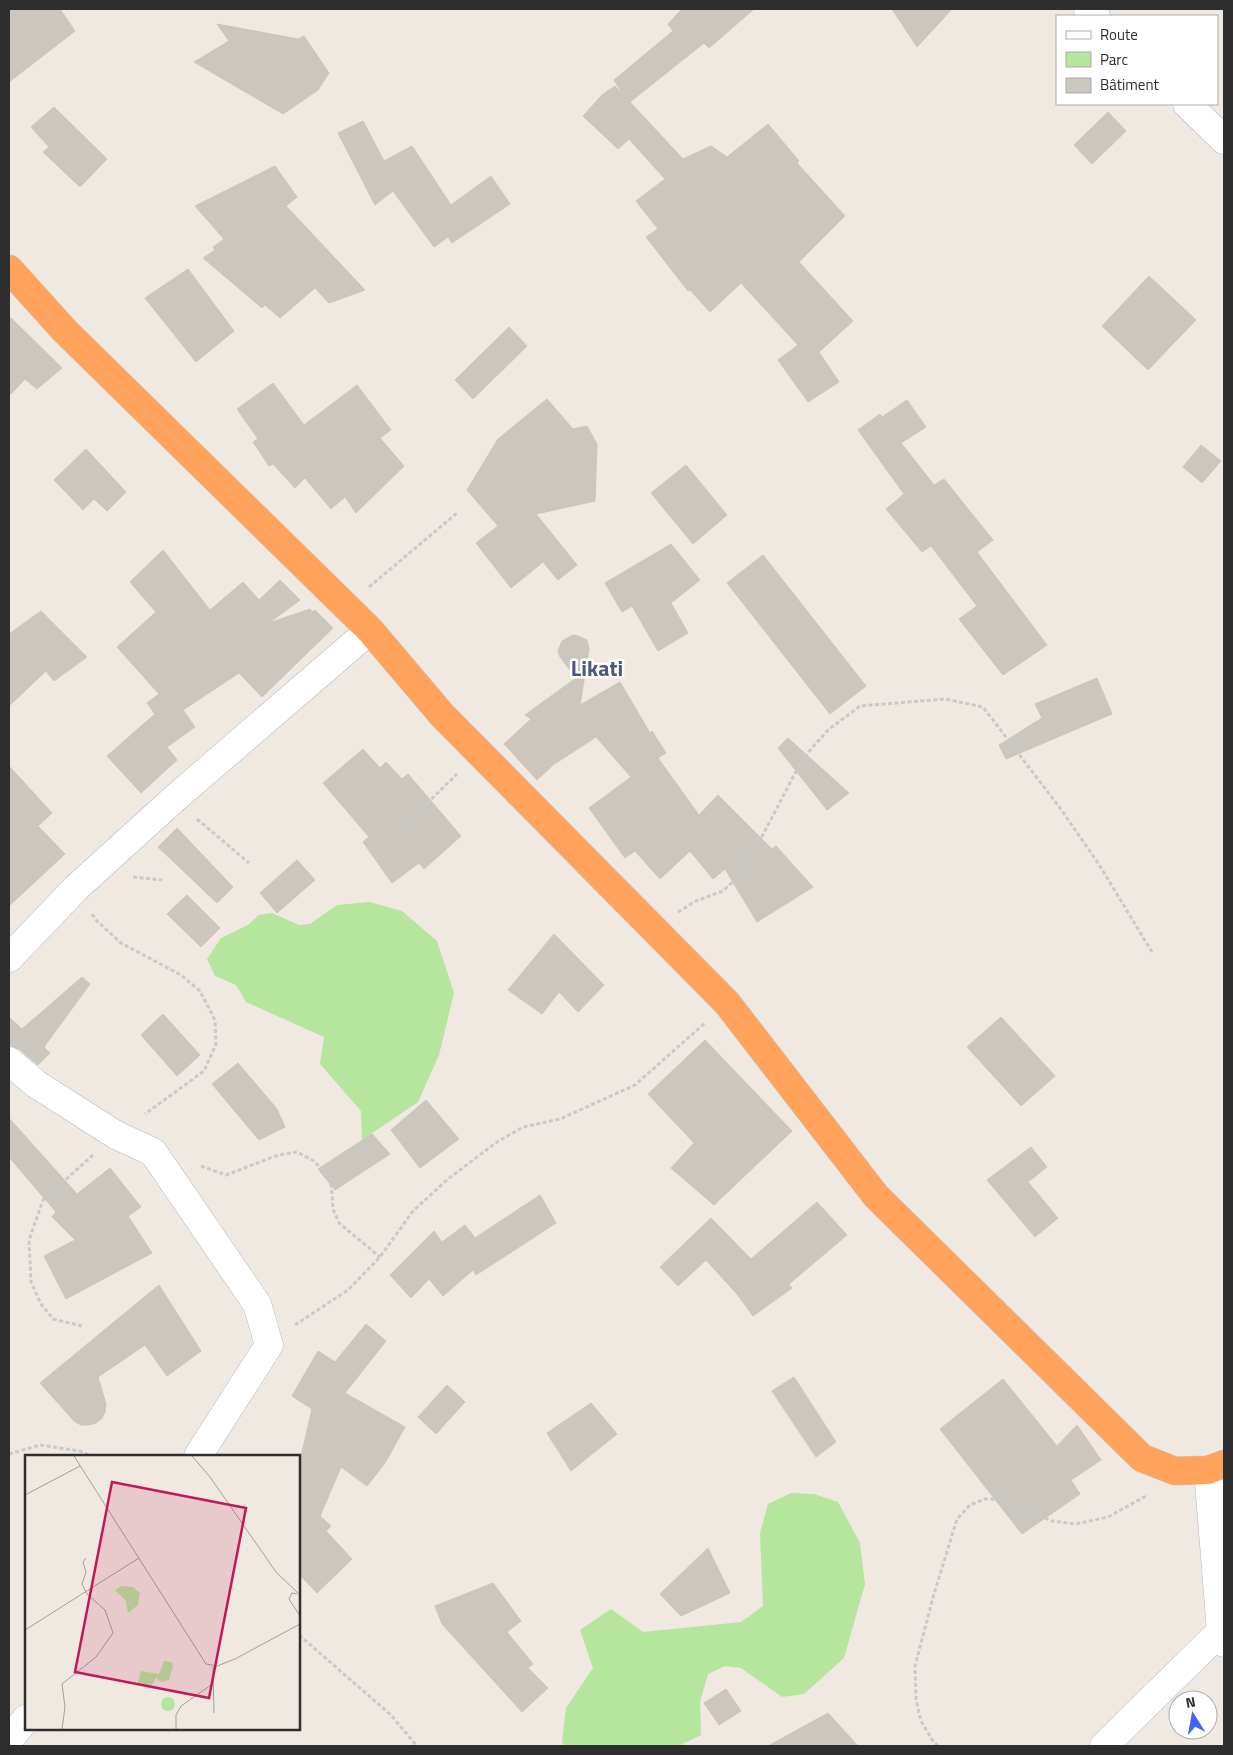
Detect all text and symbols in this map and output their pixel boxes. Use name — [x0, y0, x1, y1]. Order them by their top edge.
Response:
legend — [1056, 15, 1218, 105]
text: Route — [1100, 23, 1138, 46]
text: Parc — [1100, 48, 1128, 71]
text: Bâtiment — [1100, 73, 1159, 96]
district label: Likati — [571, 651, 623, 685]
inset map — [25, 1455, 300, 1730]
north arrow — [1168, 1690, 1218, 1740]
text: N — [1184, 1691, 1197, 1713]

